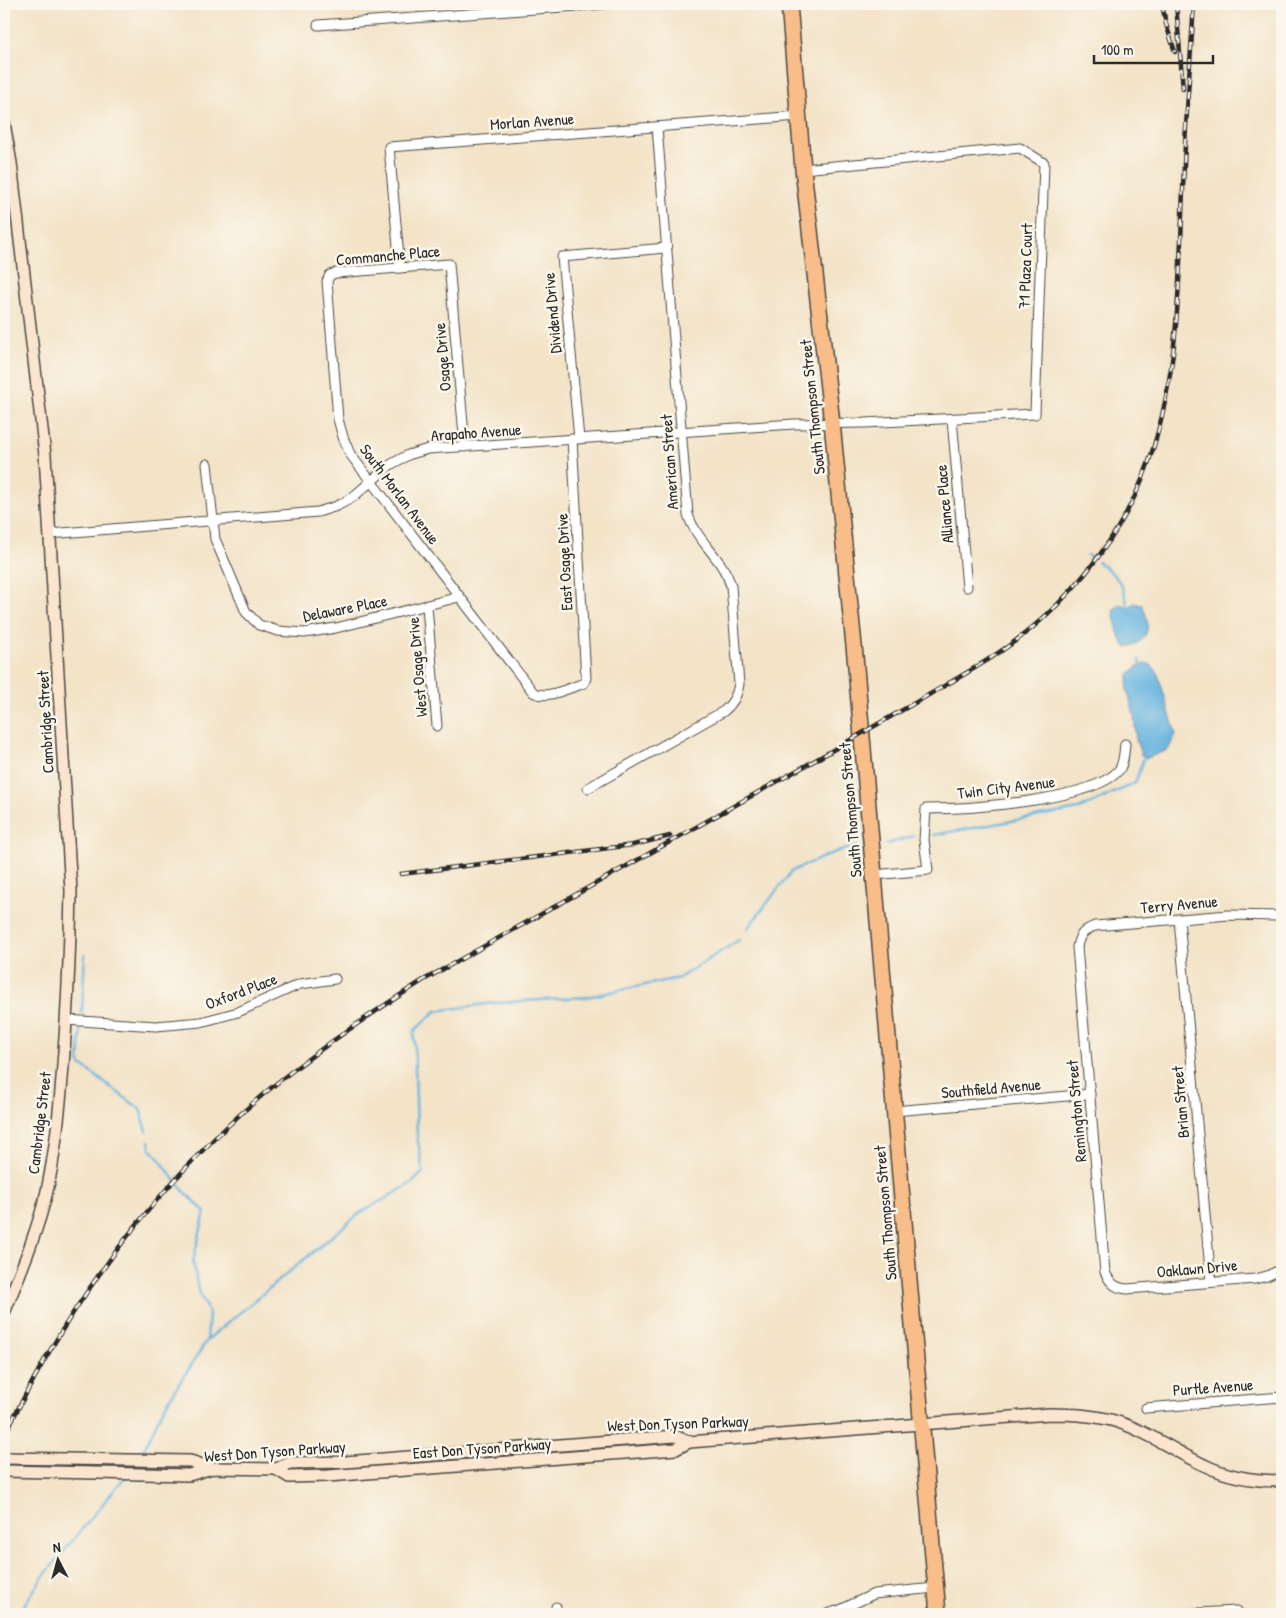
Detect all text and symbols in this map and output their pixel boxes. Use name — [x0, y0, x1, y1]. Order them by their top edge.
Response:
scale bar — [1094, 32, 1212, 64]
text: 100 m — [1101, 39, 1134, 60]
street label: Morlan Avenue — [489, 107, 575, 135]
street label: 71 Plaza Court — [1013, 222, 1038, 309]
street label: Commanche Place — [335, 239, 442, 271]
street label: Dividend Drive — [537, 271, 566, 354]
street label: Osage Drive — [428, 321, 456, 392]
street label: South Thompson Street — [794, 338, 830, 475]
street label: American Street — [655, 413, 683, 510]
street label: Arapaho Avenue — [430, 418, 523, 446]
street label: South Morlan Avenue — [355, 439, 445, 549]
street label: Alliance Place — [930, 463, 958, 544]
street label: East Osage Drive — [550, 512, 578, 611]
street label: Delaware Place — [301, 589, 390, 627]
street label: West Osage Drive — [402, 616, 432, 718]
street label: Cambridge Street — [31, 670, 59, 774]
street label: South Thompson Street — [833, 741, 867, 878]
street label: Twin City Avenue — [956, 770, 1057, 804]
street label: Terry Avenue — [1140, 890, 1219, 918]
street label: Oxford Place — [202, 967, 281, 1015]
street label: Remington Street — [1061, 1058, 1091, 1163]
street label: Brian Street — [1166, 1065, 1194, 1139]
street label: Cambridge Street — [22, 1070, 56, 1175]
street label: Southfield Avenue — [940, 1073, 1042, 1103]
street label: South Thompson Street — [868, 1144, 902, 1281]
street label: Oaklawn Drive — [1156, 1253, 1239, 1282]
street label: Purtle Avenue — [1172, 1373, 1255, 1401]
street label: West Don Tyson Parkway — [607, 1410, 749, 1436]
street label: East Don Tyson Parkway — [412, 1432, 552, 1464]
street label: West Don Tyson Parkway — [204, 1435, 347, 1467]
north arrow — [32, 1536, 82, 1586]
text: N — [52, 1537, 62, 1556]

